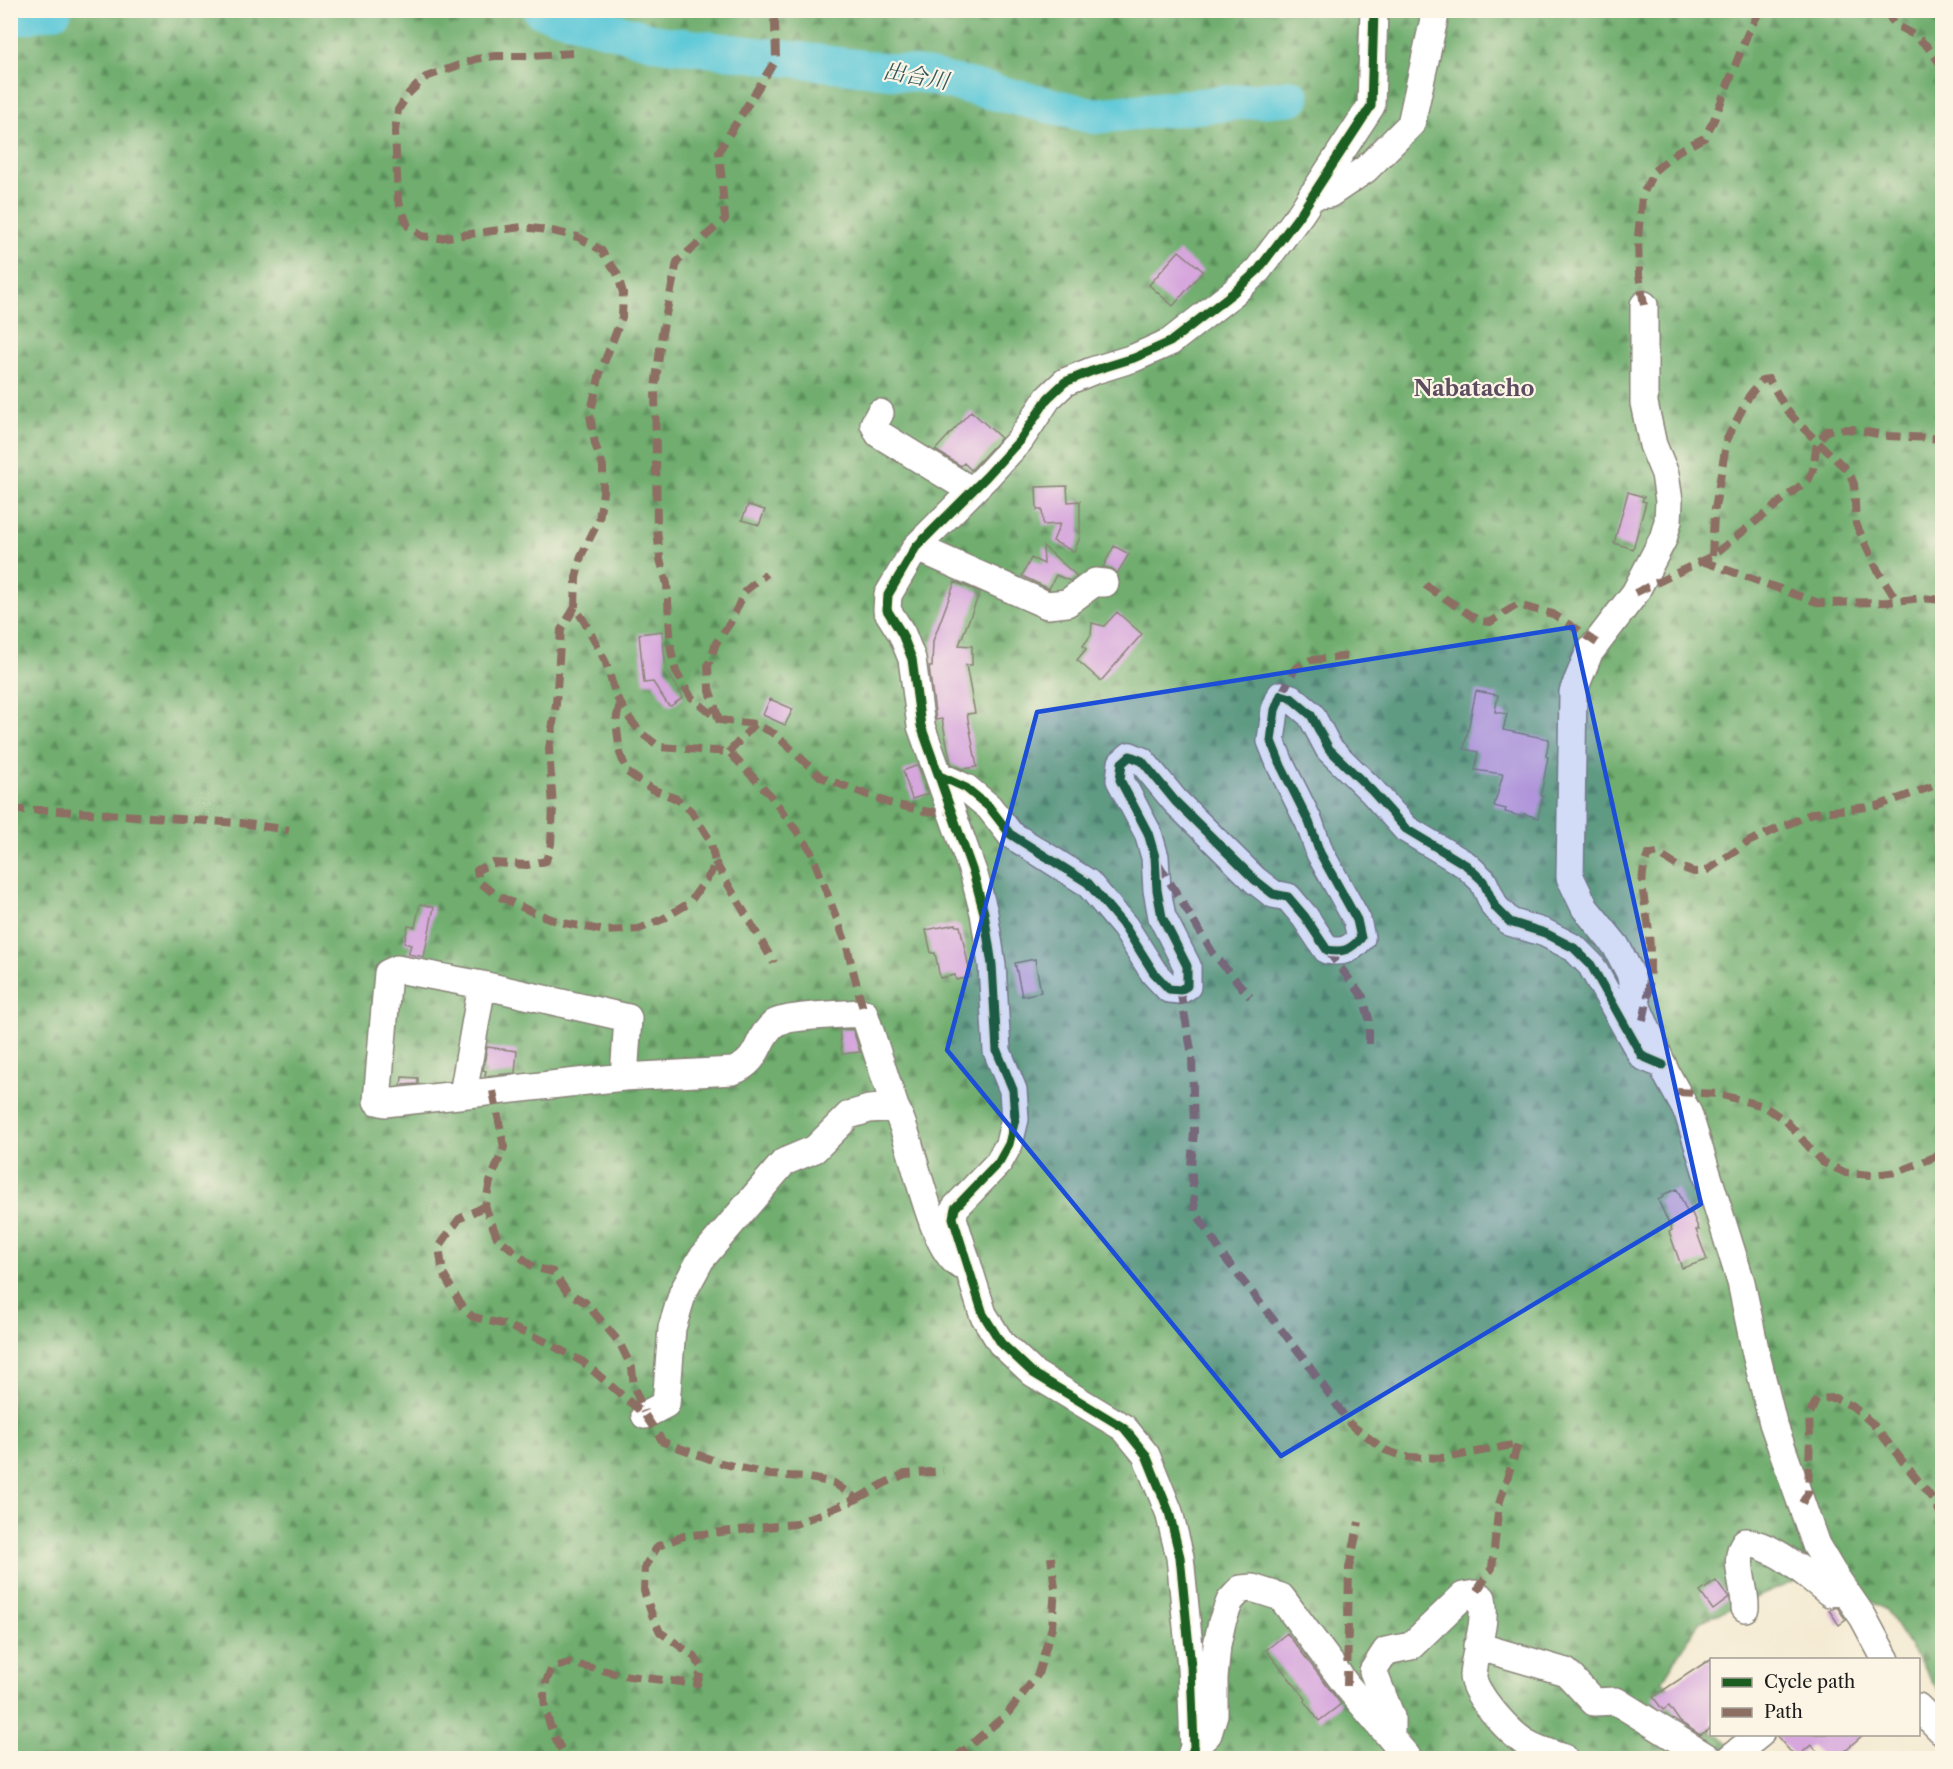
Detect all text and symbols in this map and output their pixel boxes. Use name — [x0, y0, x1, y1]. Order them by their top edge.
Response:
water label: 出合川 — [881, 57, 953, 95]
district label: Nabatacho — [1413, 375, 1535, 402]
legend — [1710, 1658, 1920, 1736]
text: Cycle path — [1764, 1671, 1855, 1693]
text: Path — [1764, 1701, 1803, 1723]

